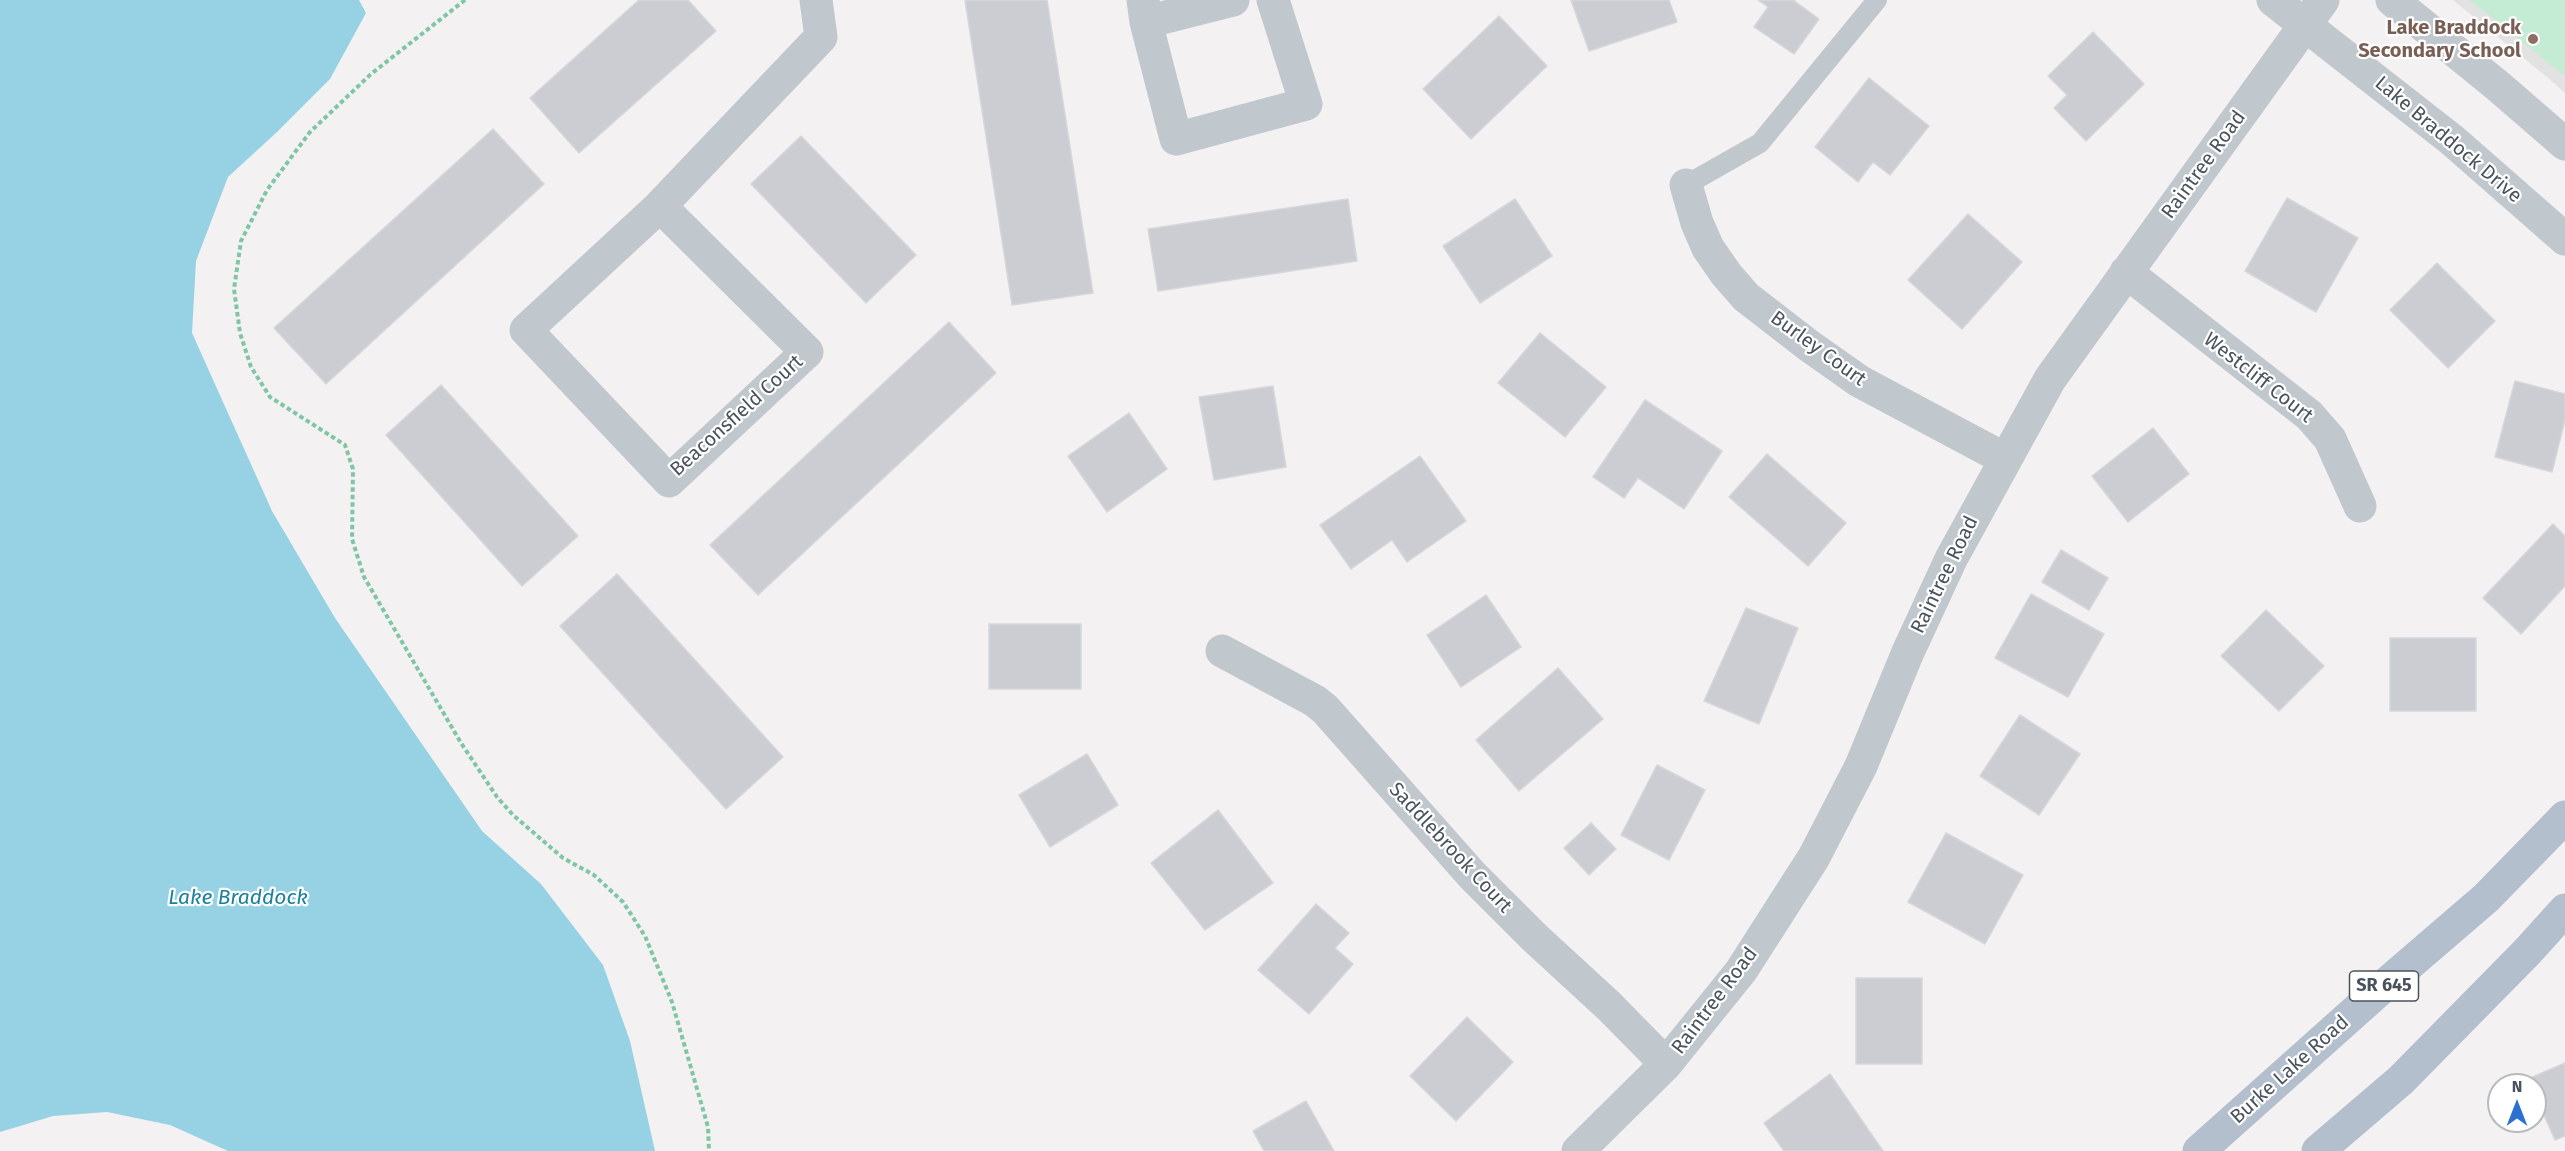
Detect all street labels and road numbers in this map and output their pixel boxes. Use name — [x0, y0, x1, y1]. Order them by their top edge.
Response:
street label: Lake Braddock Drive — [2370, 71, 2526, 209]
street label: Raintree Road — [2157, 106, 2251, 224]
street label: Burley Court — [1766, 306, 1870, 392]
street label: Westcliff Court — [2198, 328, 2318, 428]
street label: Beaconsfield Court — [666, 350, 808, 482]
street label: Raintree Road — [1906, 512, 1984, 638]
street label: Saddlebrook Court — [1383, 778, 1517, 918]
street label: Raintree Road — [1667, 943, 1763, 1059]
road number: SR 645 — [2350, 971, 2418, 1001]
street label: Burke Lake Road — [2226, 1011, 2354, 1129]

